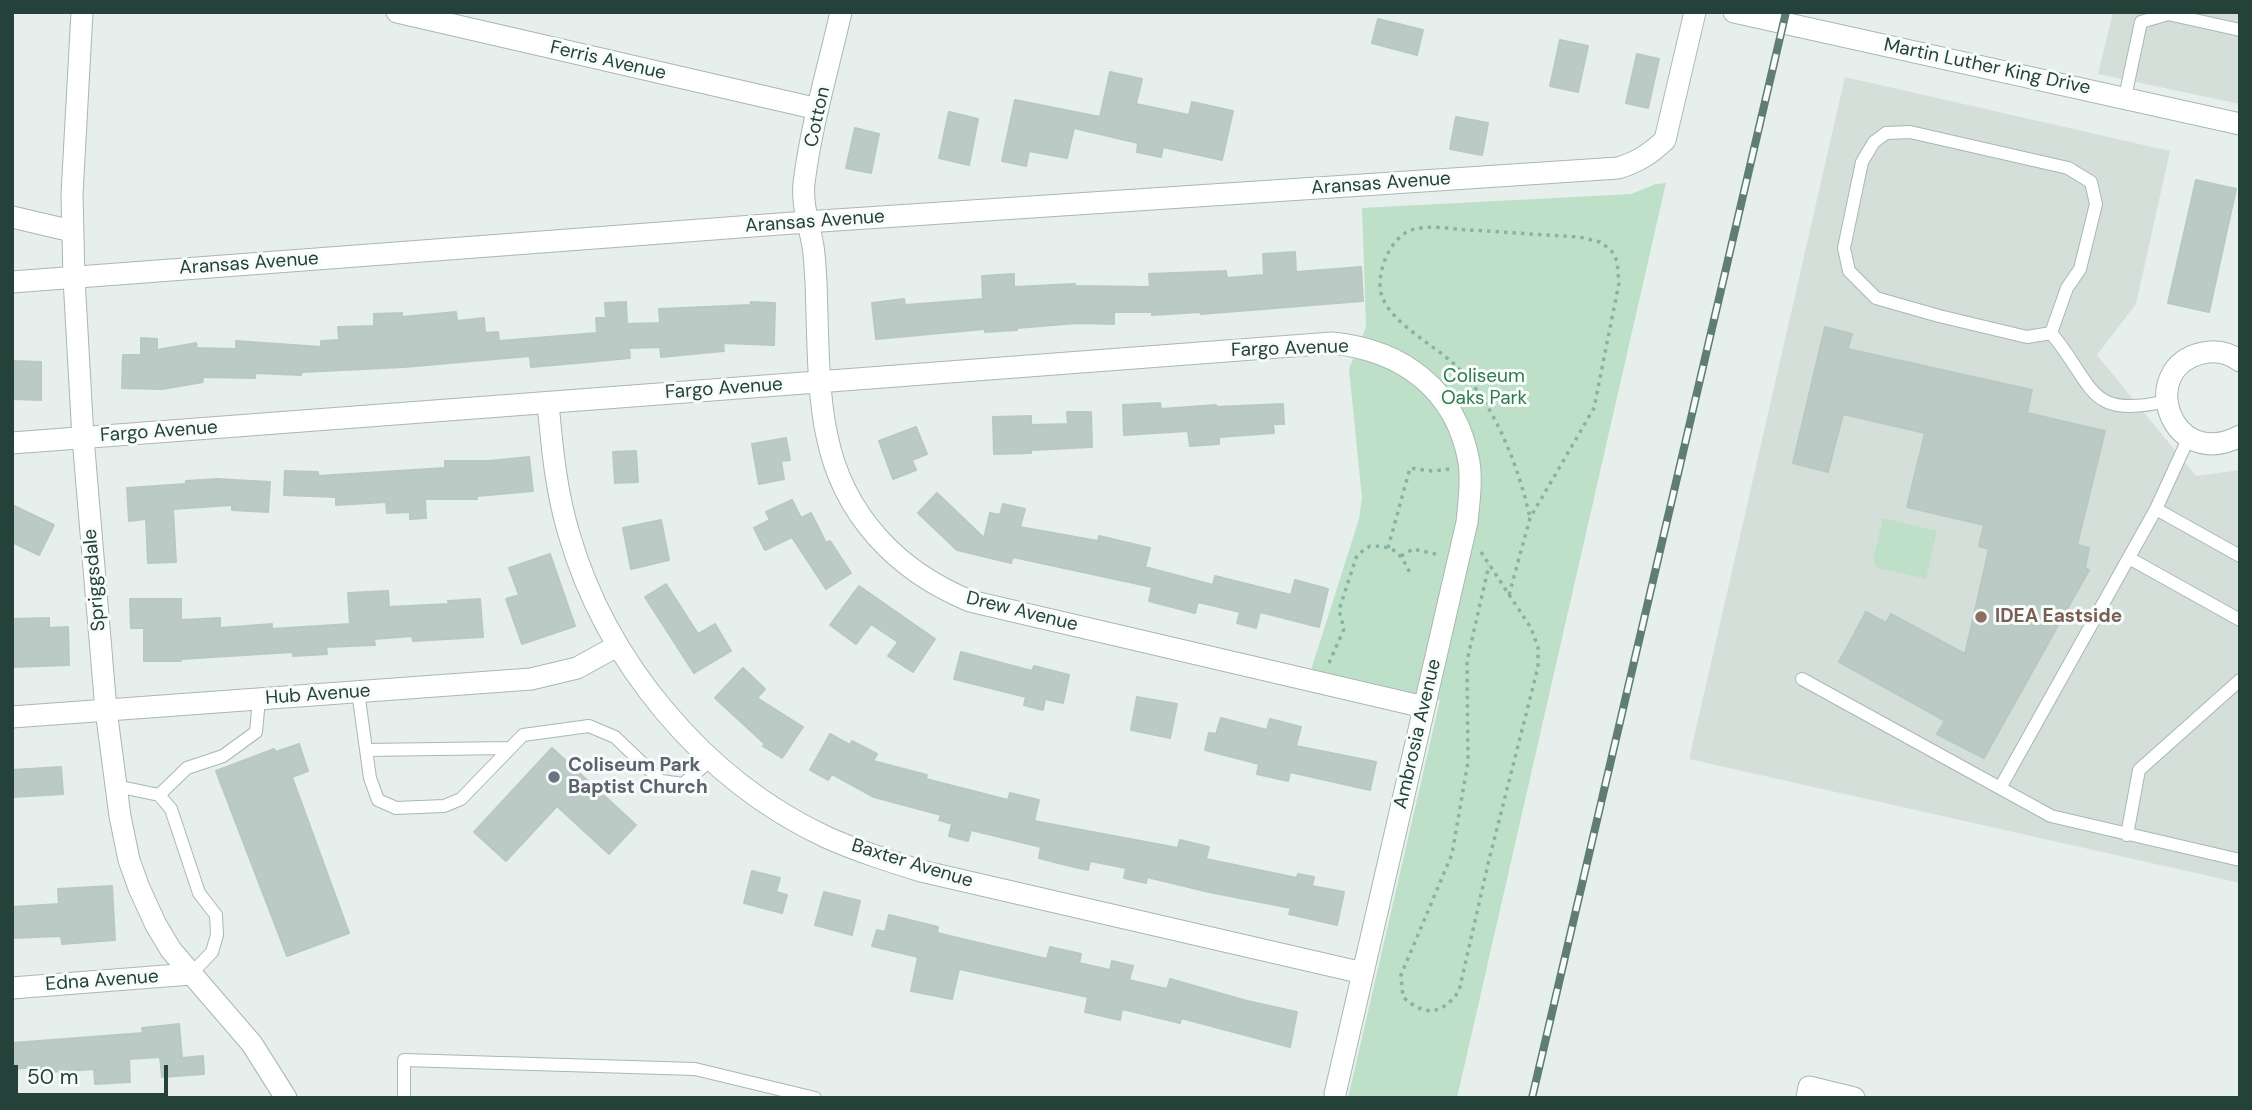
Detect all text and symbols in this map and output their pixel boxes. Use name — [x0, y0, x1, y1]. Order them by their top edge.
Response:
street label: Martin Luther King Drive — [1882, 34, 2092, 100]
street label: Ferris Avenue — [548, 37, 668, 85]
street label: Cotton — [800, 85, 836, 149]
street label: Aransas Avenue — [1310, 168, 1452, 200]
street label: Aransas Avenue — [744, 206, 886, 238]
street label: Aransas Avenue — [178, 248, 320, 280]
street label: Fargo Avenue — [1231, 336, 1349, 362]
park label: Coliseum Oaks Park — [1441, 366, 1527, 410]
street label: Fargo Avenue — [664, 374, 784, 404]
street label: Fargo Avenue — [99, 417, 219, 447]
street label: Spriggsdale — [79, 528, 111, 632]
street label: Drew Avenue — [964, 587, 1080, 637]
place label: IDEA Eastside — [1995, 606, 2122, 628]
marker: IDEA Eastside — [1973, 609, 1989, 625]
street label: Ambrosia Avenue — [1390, 657, 1446, 811]
street label: Hub Avenue — [265, 680, 371, 710]
place label: Coliseum Park Baptist Church — [568, 755, 708, 799]
marker: Coliseum Park Baptist Church — [546, 769, 562, 785]
street label: Baxter Avenue — [848, 835, 976, 893]
street label: Edna Avenue — [45, 966, 159, 996]
scale bar — [18, 1050, 172, 1094]
text: 50 m — [27, 1063, 78, 1091]

